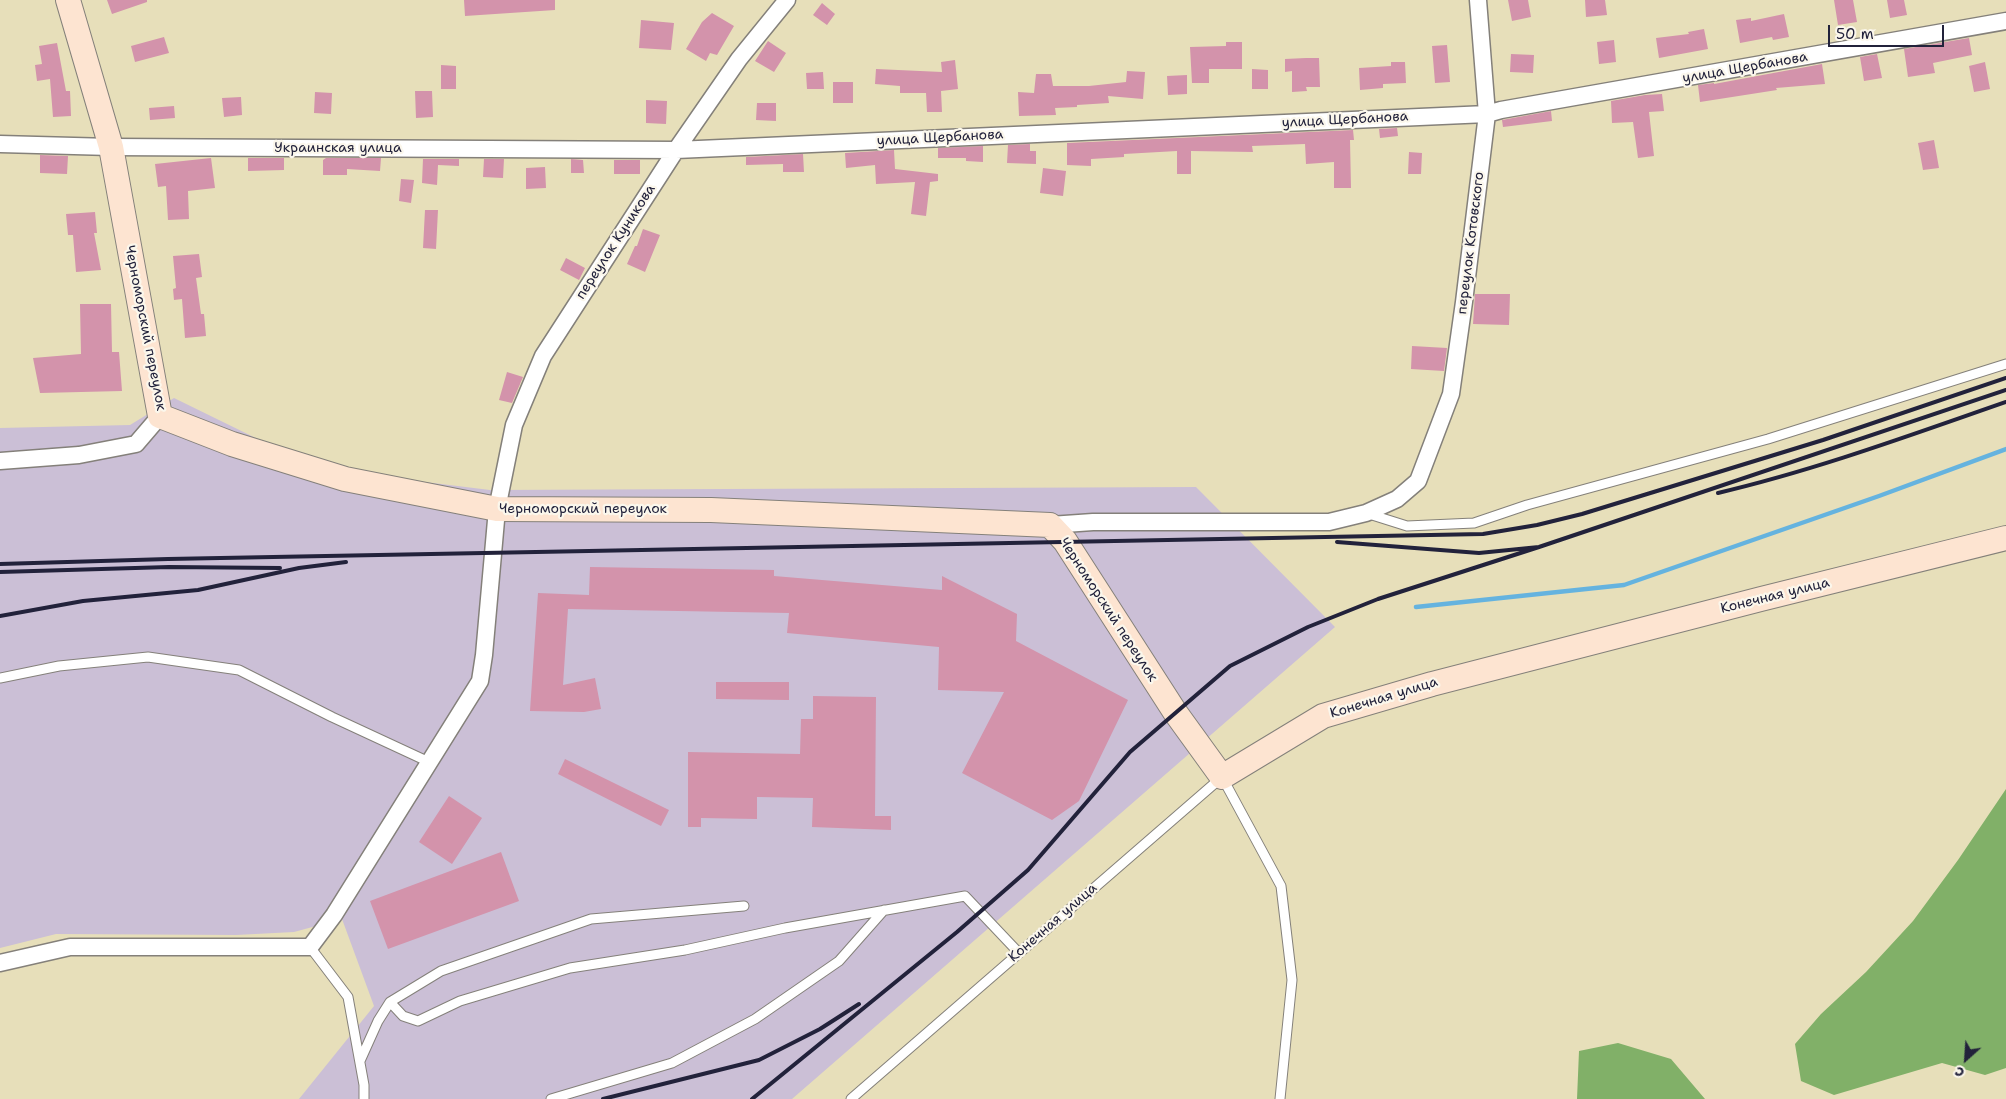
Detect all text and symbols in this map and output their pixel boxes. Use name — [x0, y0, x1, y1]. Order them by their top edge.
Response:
scale bar — [1831, 15, 1947, 47]
text: 50 m — [1836, 24, 1874, 44]
street label: улица Щербанова — [1681, 49, 1809, 87]
street label: улица Щербанова — [1281, 108, 1409, 132]
street label: улица Щербанова — [876, 126, 1004, 150]
street label: Украинская улица — [274, 140, 402, 156]
street label: переулок Котовского — [1454, 171, 1488, 315]
street label: переулок Куникова — [573, 182, 659, 302]
street label: Черноморский переулок — [121, 244, 169, 412]
street label: Черноморский переулок — [499, 501, 667, 517]
street label: Черноморский переулок — [1055, 535, 1161, 685]
street label: Конечная улица — [1719, 574, 1831, 618]
street label: Конечная улица — [1328, 674, 1440, 722]
street label: Конечная улица — [1005, 880, 1101, 966]
north arrow — [1941, 1034, 1991, 1084]
text: С — [1952, 1063, 1967, 1082]

